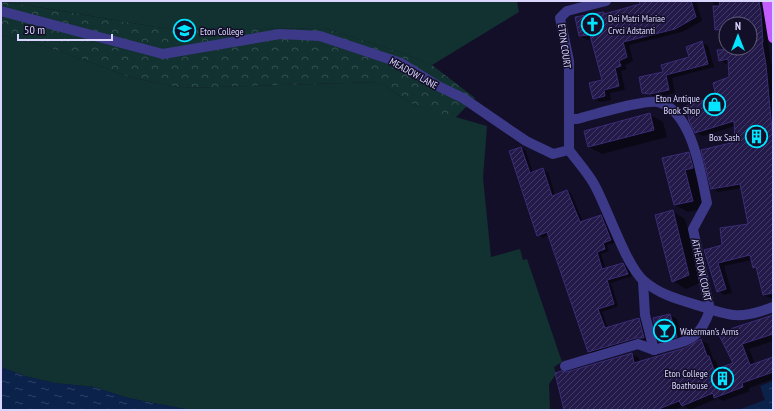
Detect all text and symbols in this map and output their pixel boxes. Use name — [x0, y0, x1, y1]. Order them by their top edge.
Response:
church icon: Dei Matri Mariae Crvci Adstanti — [579, 11, 605, 37]
place label: Dei Matri Mariae Crvci Adstanti — [608, 12, 665, 37]
scale bar — [18, 16, 112, 42]
north arrow — [718, 16, 758, 56]
school or university icon: Eton College — [172, 18, 198, 44]
text: N — [735, 19, 741, 33]
text: 50 m — [24, 22, 45, 37]
street label: ETON COURT — [555, 23, 574, 70]
place label: Eton College — [200, 25, 244, 38]
street label: MEADOW LANE — [387, 55, 440, 92]
shop icon: Eton Antique Book Shop — [702, 91, 728, 117]
place label: Eton Antique Book Shop — [656, 92, 700, 117]
building icon: Box Sash — [743, 124, 769, 150]
place label: Box Sash — [709, 131, 740, 144]
street label: ATHERTON COURT — [689, 238, 715, 303]
bar icon: Waterman's Arms — [652, 318, 678, 344]
place label: Waterman's Arms — [680, 325, 739, 338]
building icon: Eton College Boathouse — [710, 366, 736, 392]
place label: Eton College Boathouse — [664, 367, 708, 392]

